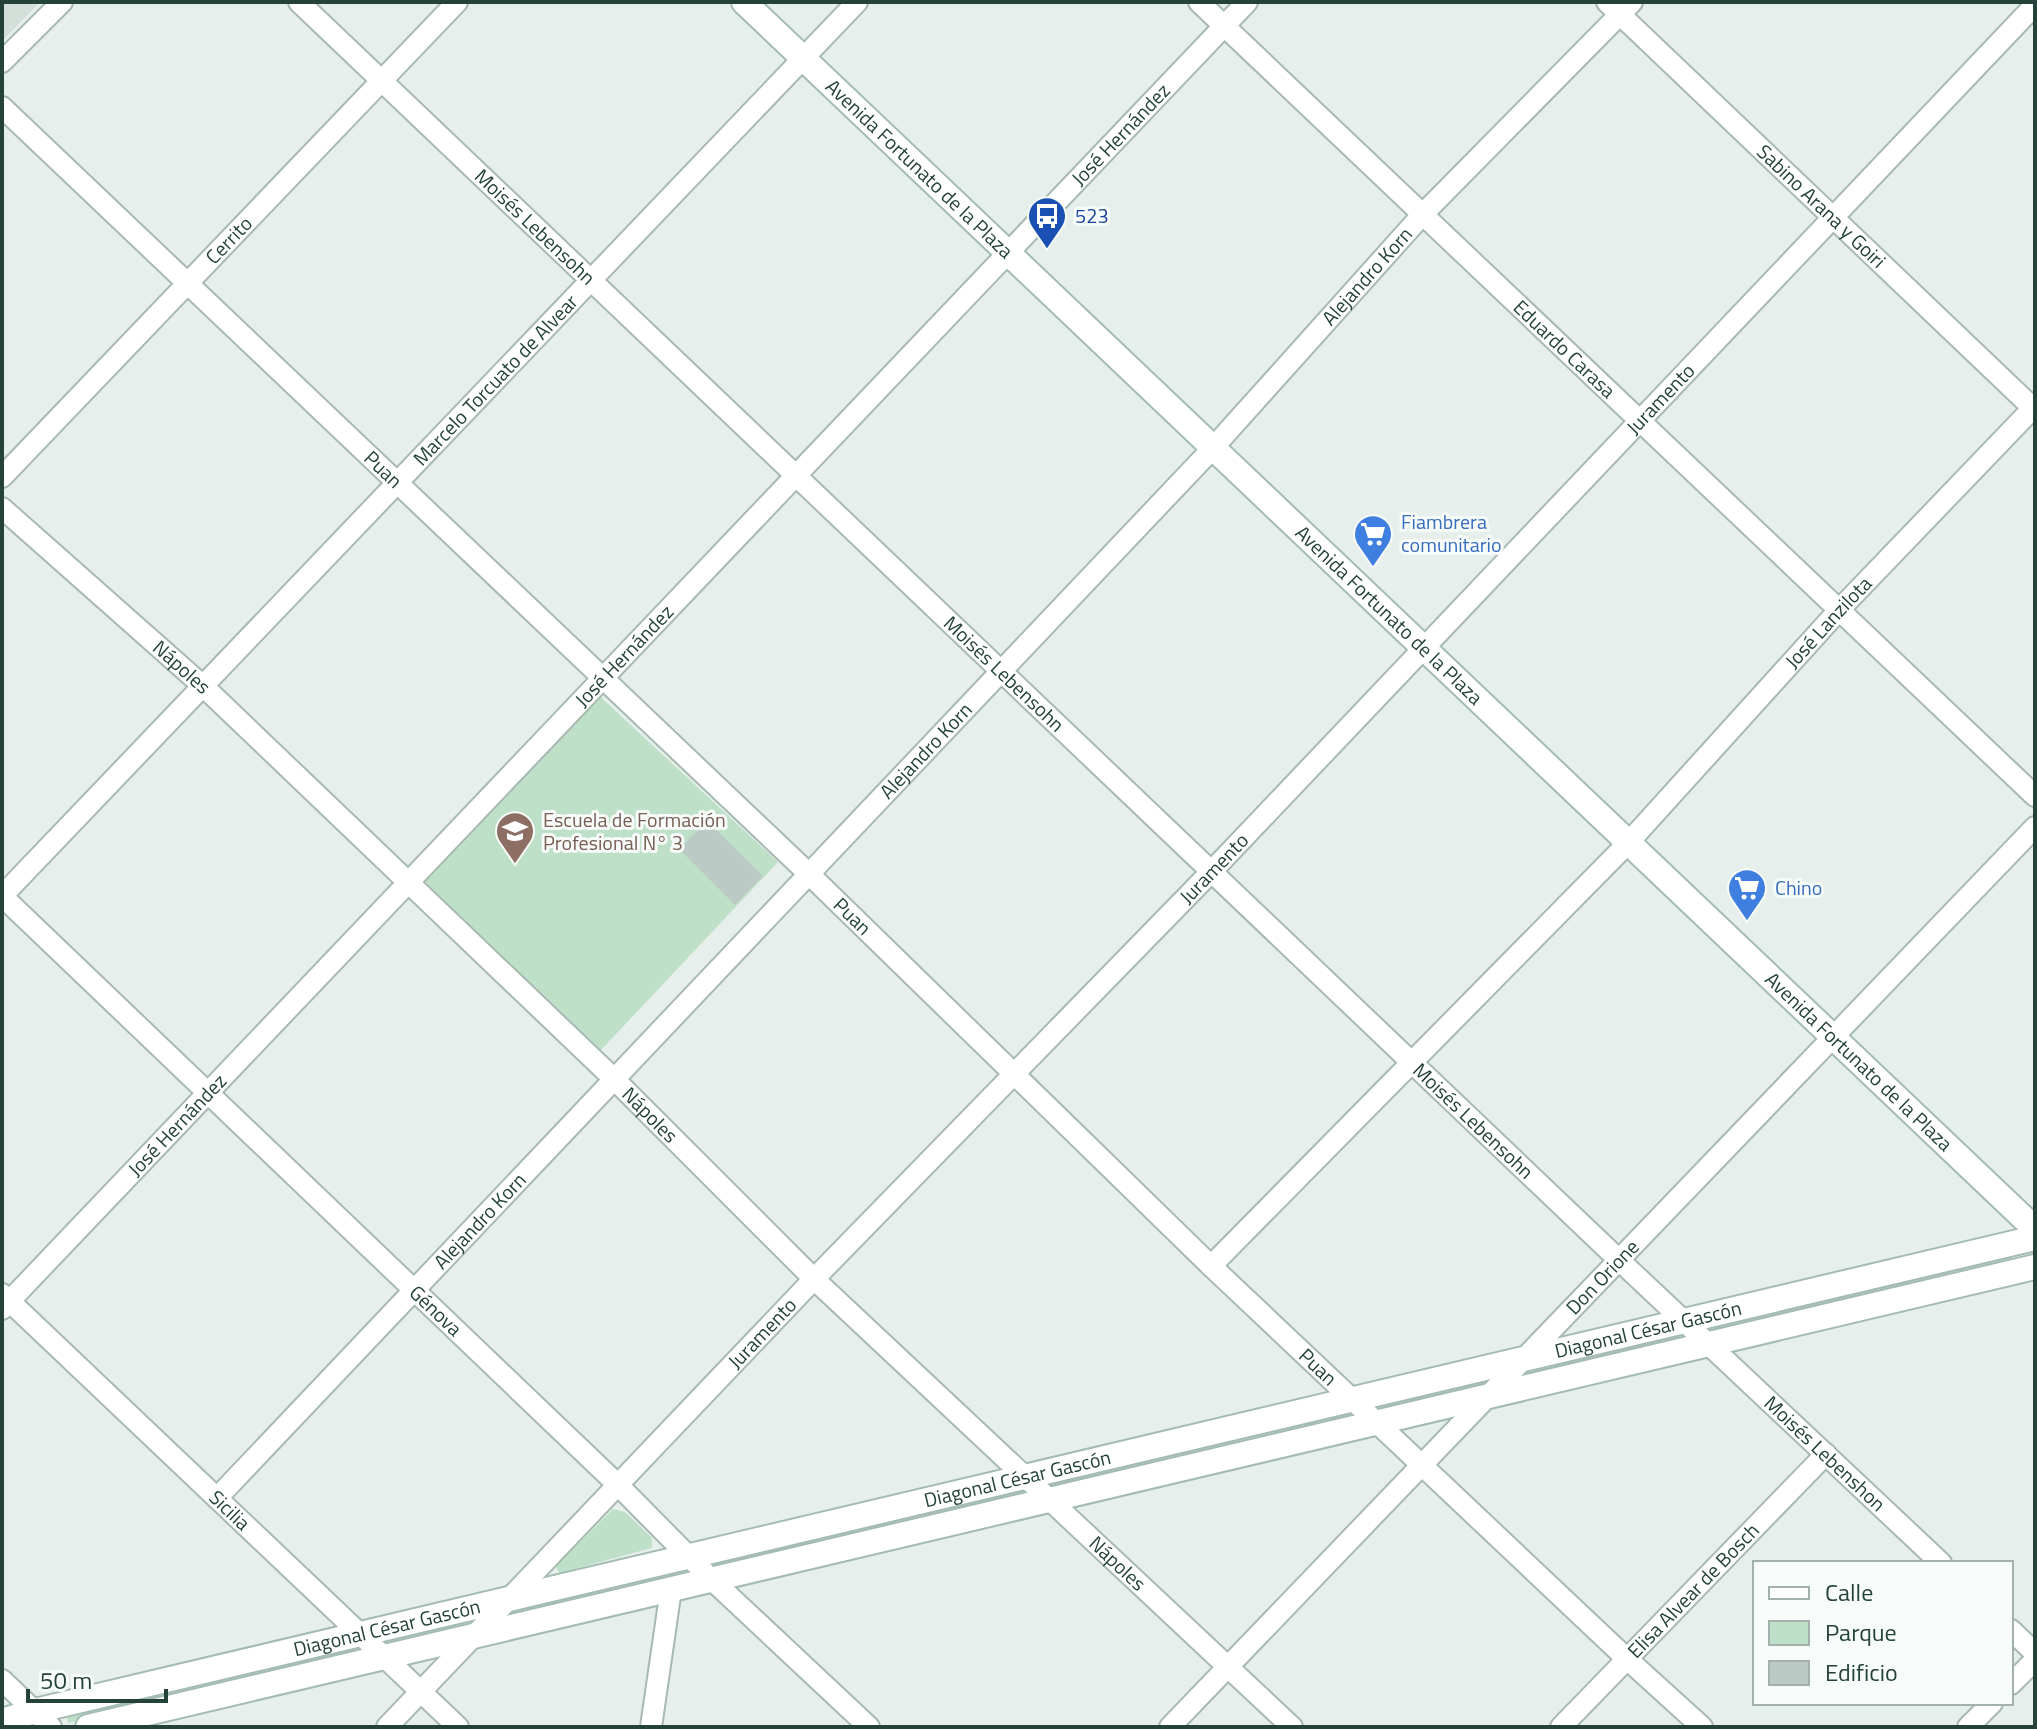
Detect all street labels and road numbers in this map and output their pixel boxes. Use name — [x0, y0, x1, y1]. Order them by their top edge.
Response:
street label: Avenida Fortunato de la Plaza — [819, 71, 1021, 265]
street label: José Hernández — [1064, 76, 1177, 193]
street label: Sabino Arana y Goiri — [1750, 137, 1893, 275]
street label: Moisés Lebensohn — [468, 161, 603, 292]
street label: Cerrito — [198, 209, 259, 271]
street label: Alejandro Korn — [1314, 220, 1419, 332]
street label: Marcelo Torcuato de Alvear — [405, 287, 585, 473]
street label: Eduardo Carasa — [1506, 292, 1623, 405]
street label: Juramento — [1618, 356, 1702, 441]
street label: Puan — [357, 443, 410, 495]
street label: Avenida Fortunato de la Plaza — [1288, 518, 1490, 712]
street label: José Lanzilota — [1777, 569, 1879, 675]
street label: José Hernández — [567, 597, 680, 714]
street label: Moisés Lebensohn — [937, 608, 1072, 739]
street label: Nápoles — [146, 632, 218, 701]
street label: Alejandro Korn — [872, 695, 979, 806]
street label: Juramento — [1172, 826, 1255, 911]
street label: Puan — [826, 890, 879, 942]
street label: Avenida Fortunato de la Plaza — [1758, 964, 1960, 1158]
street label: Moisés Lebensohn — [1406, 1055, 1541, 1186]
street label: José Hernández — [120, 1066, 234, 1183]
street label: Nápoles — [615, 1079, 686, 1150]
street label: Alejandro Korn — [426, 1165, 533, 1276]
street label: Don Orione — [1558, 1232, 1646, 1322]
street label: Génova — [402, 1277, 470, 1343]
street label: Juramento — [720, 1290, 804, 1376]
street label: Diagonal César Gascón — [1551, 1292, 1744, 1366]
street label: Puan — [1292, 1341, 1345, 1393]
street label: Moisés Lebenshon — [1757, 1388, 1893, 1518]
street label: Diagonal César Gascón — [921, 1441, 1114, 1515]
street label: Sicilia — [202, 1482, 258, 1537]
street label: Elisa Alvear de Bosch — [1620, 1516, 1766, 1665]
street label: Nápoles — [1082, 1528, 1154, 1598]
street label: Diagonal César Gascón — [290, 1590, 483, 1664]

